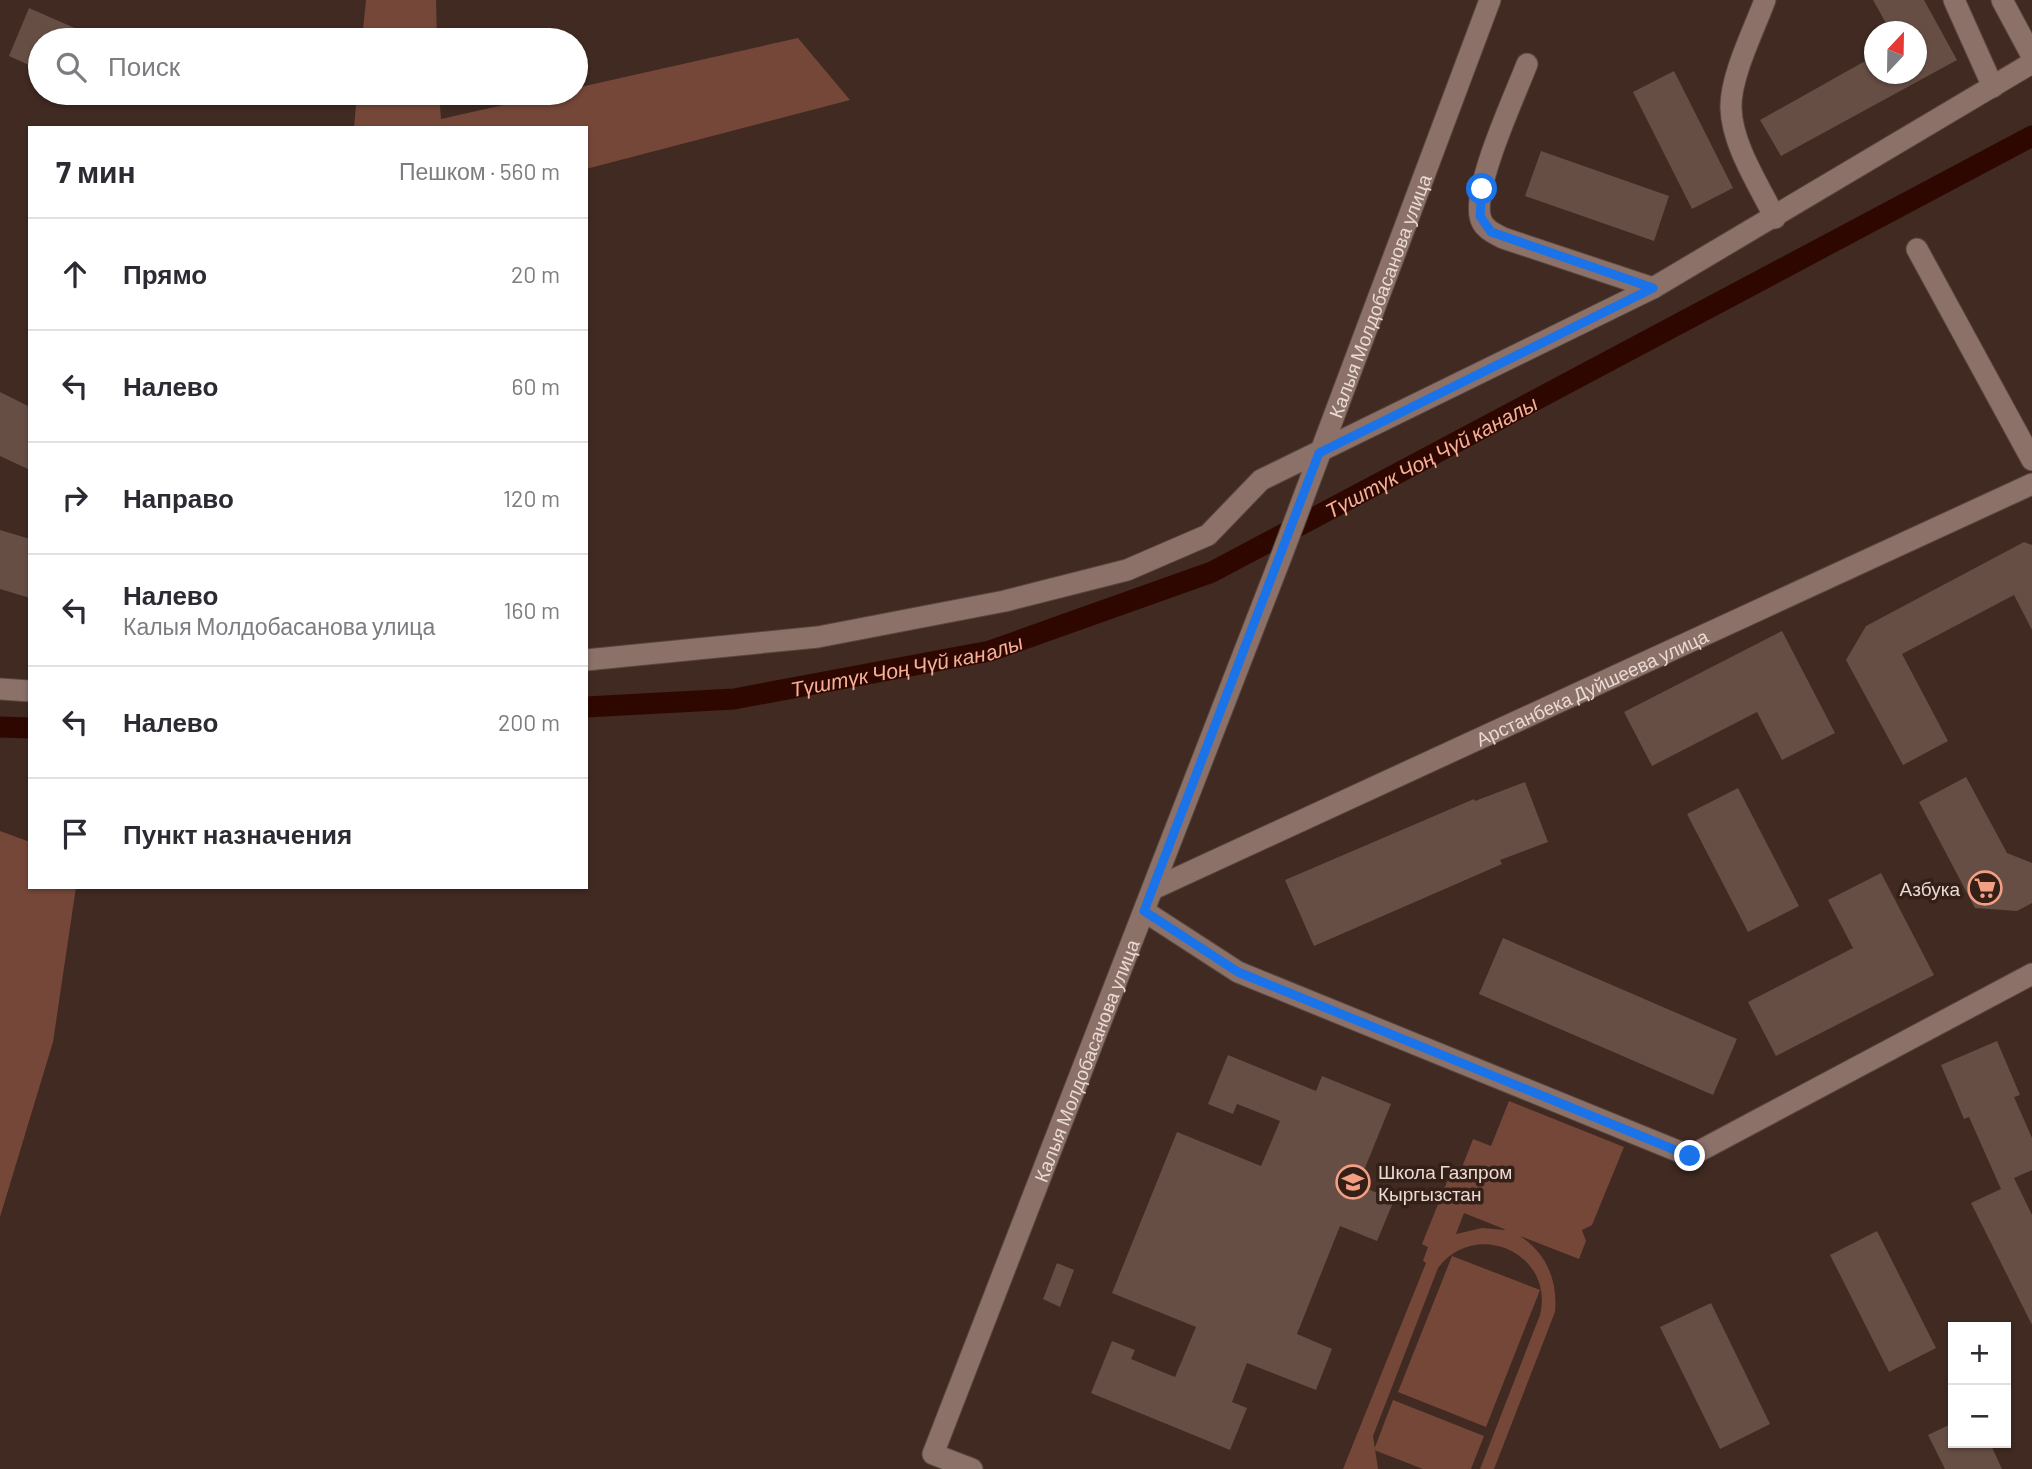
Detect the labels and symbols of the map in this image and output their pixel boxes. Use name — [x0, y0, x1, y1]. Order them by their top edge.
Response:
north arrow — [1864, 21, 1927, 84]
street label: Калыя Молдобасанова улица — [1323, 170, 1435, 421]
route start — [1466, 173, 1497, 204]
water label: Түштүк Чоң Чүй каналы — [1320, 389, 1541, 522]
street label: Арстанбека Дуйшеева улица — [1472, 623, 1712, 750]
water label: Түштүк Чоң Чүй каналы — [788, 628, 1026, 701]
supermarket icon: Азбука — [1966, 869, 2004, 907]
place label: Азбука — [1900, 877, 1960, 900]
street label: Калыя Молдобасанова улица — [1028, 935, 1143, 1185]
route end — [1674, 1140, 1705, 1171]
place label: Школа Газпром Кыргызстан — [1378, 1160, 1512, 1205]
school or university icon: Школа Газпром Кыргызстан — [1334, 1163, 1372, 1201]

